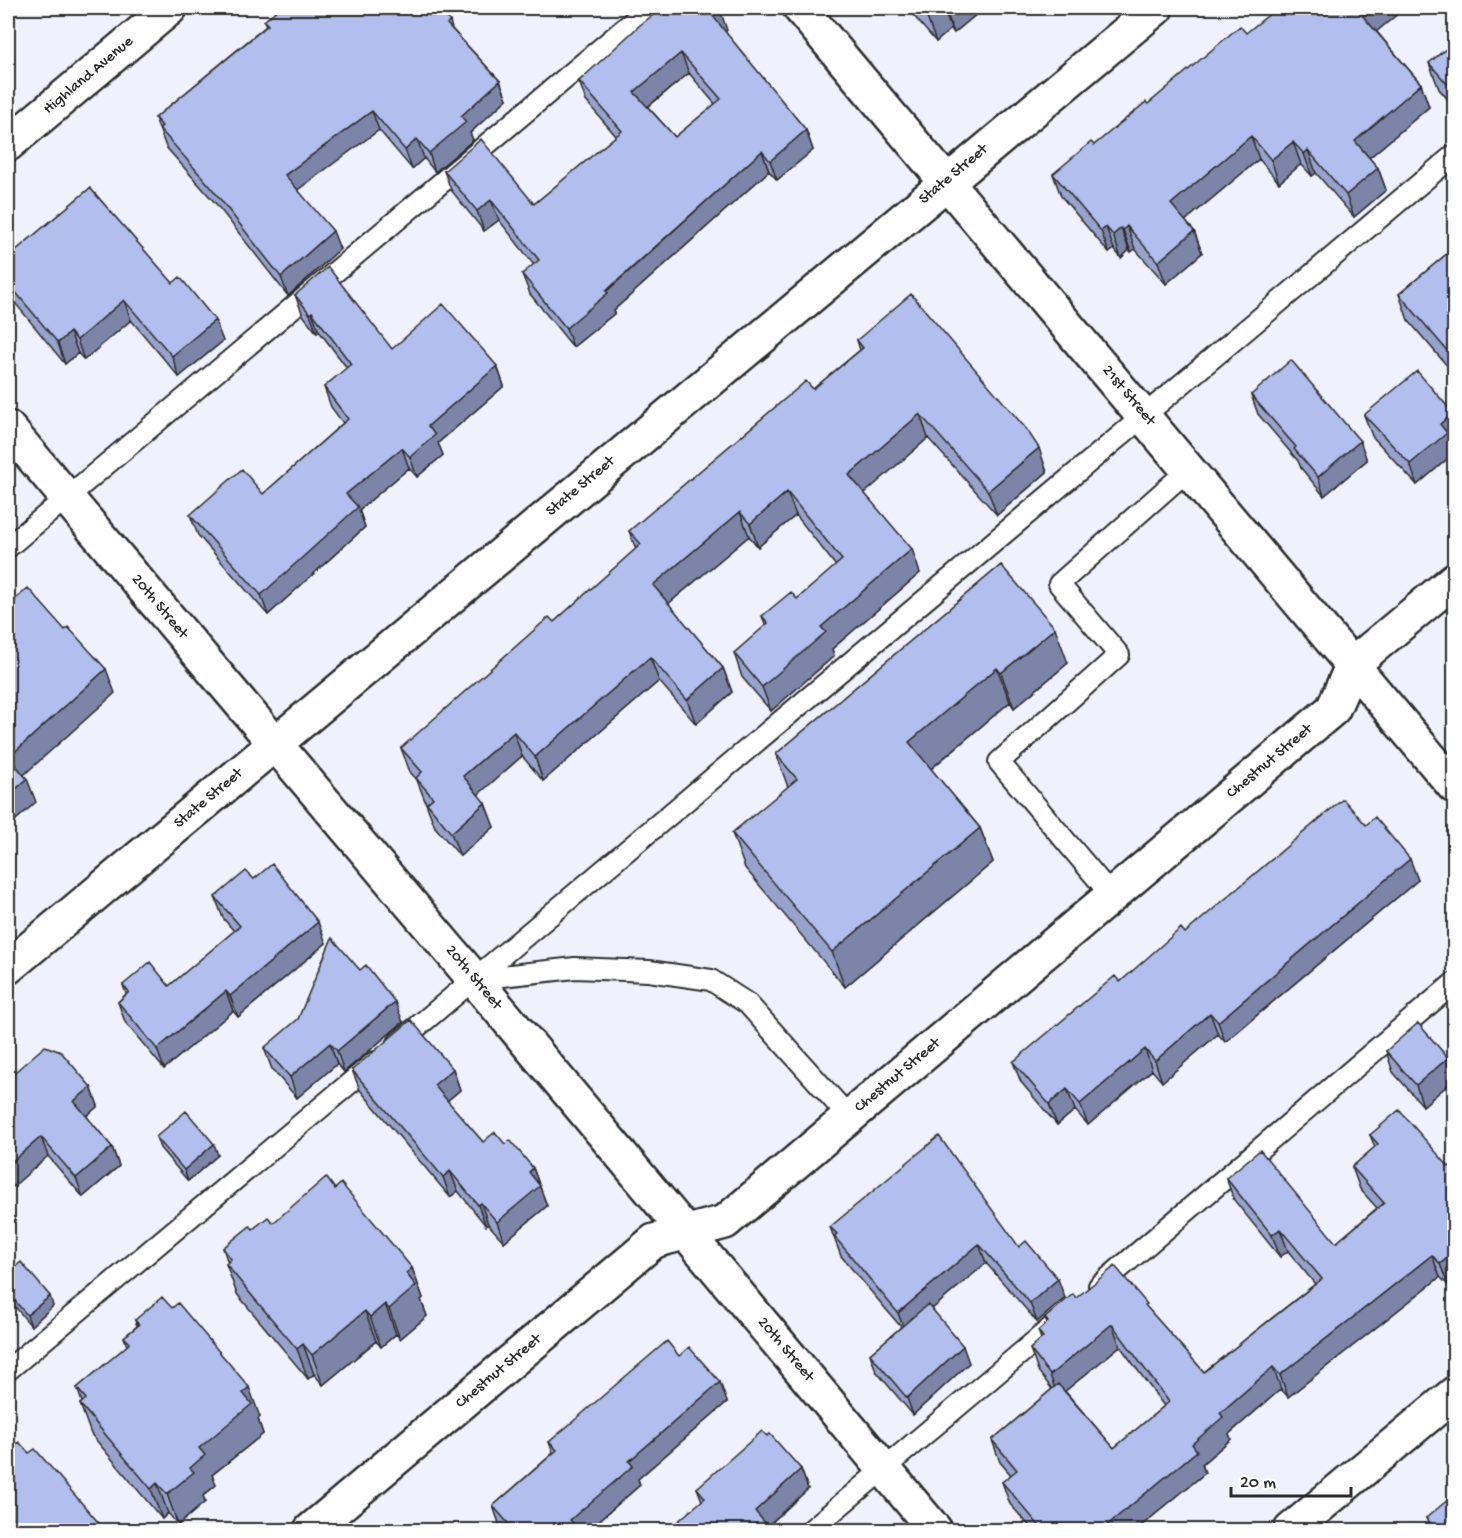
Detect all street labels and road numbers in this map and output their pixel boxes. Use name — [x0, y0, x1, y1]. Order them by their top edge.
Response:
street label: Highland Avenue — [40, 32, 138, 119]
street label: State Street — [916, 140, 993, 209]
street label: 21st Street — [1097, 362, 1160, 431]
street label: State Street — [543, 452, 620, 521]
street label: 20th Street — [126, 571, 192, 644]
street label: Chestnut Street — [1223, 720, 1318, 803]
street label: State Street — [171, 764, 248, 833]
street label: 20th Street — [440, 942, 506, 1015]
street label: Chestnut Street — [851, 1034, 946, 1117]
street label: 20th Street — [752, 1314, 818, 1387]
street label: Chestnut Street — [452, 1330, 547, 1413]

